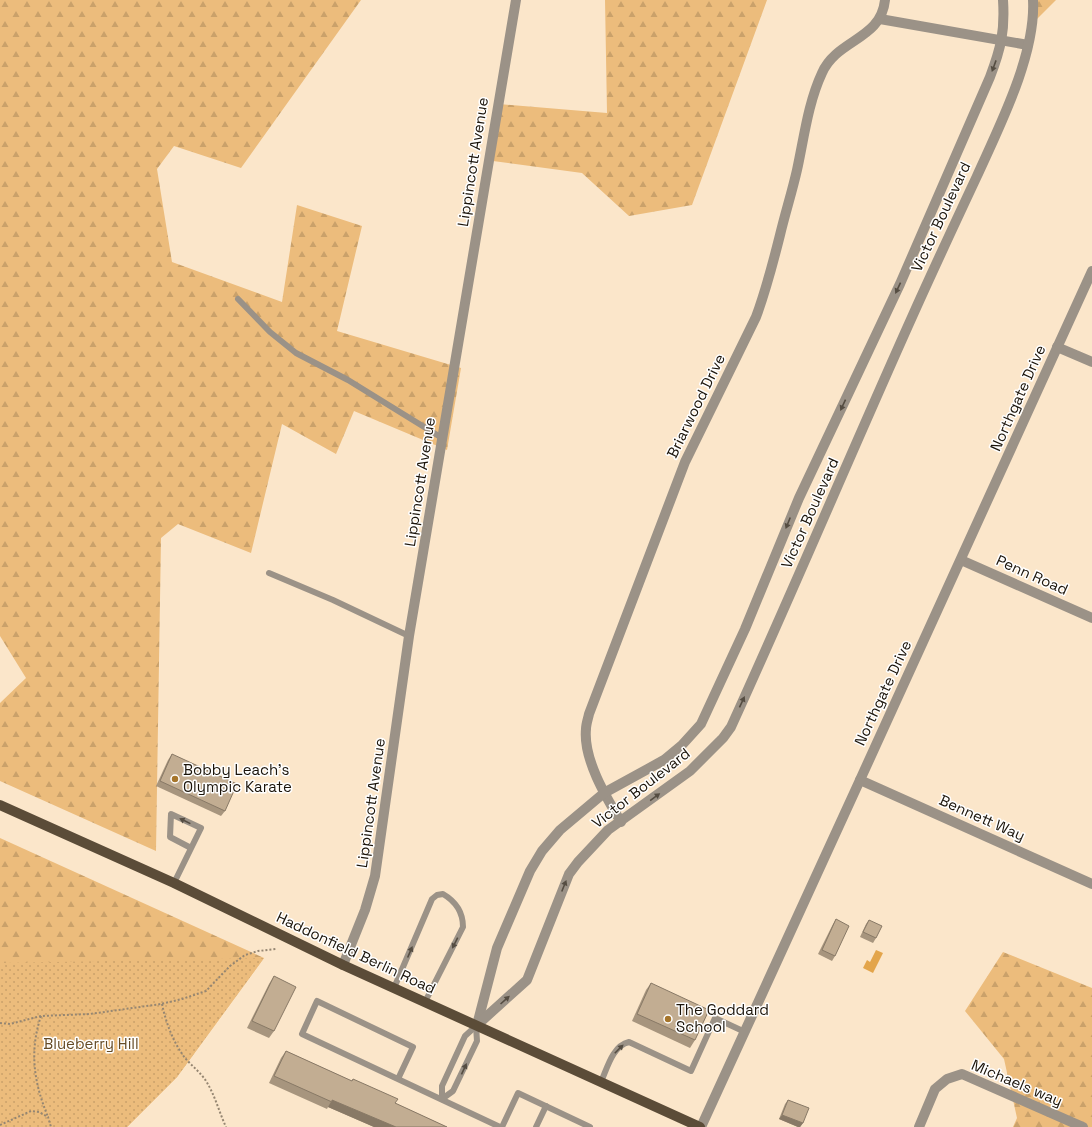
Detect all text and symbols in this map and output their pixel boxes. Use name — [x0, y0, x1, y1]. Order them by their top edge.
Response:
one-way arrow — [991, 60, 997, 72]
street label: Lippincott Avenue — [453, 96, 492, 228]
street label: Victor Boulevard — [907, 159, 974, 275]
one-way arrow — [895, 282, 901, 293]
street label: Northgate Drive — [986, 342, 1049, 454]
street label: Briarwood Drive — [662, 351, 729, 461]
one-way arrow — [840, 400, 846, 411]
street label: Lippincott Avenue — [400, 416, 439, 548]
street label: Victor Boulevard — [777, 454, 842, 571]
one-way arrow — [785, 518, 791, 530]
street label: Penn Road — [993, 550, 1071, 599]
street label: Northgate Drive — [850, 637, 915, 748]
one-way arrow — [739, 697, 745, 708]
street label: Lippincott Avenue — [352, 737, 389, 869]
street label: Victor Boulevard — [588, 743, 694, 832]
place label: Bobby Leach's Olympic Karate — [183, 760, 292, 796]
marker: Bobby Leach's Olympic Karate — [170, 774, 180, 784]
street label: Bennett Way — [936, 790, 1028, 845]
one-way arrow — [650, 792, 661, 801]
one-way arrow — [180, 818, 191, 824]
one-way arrow — [562, 880, 568, 892]
street label: Haddonfield Berlin Road — [274, 907, 439, 998]
one-way arrow — [452, 937, 458, 949]
one-way arrow — [407, 946, 413, 958]
one-way arrow — [500, 995, 510, 1004]
place label: The Goddard School — [676, 1000, 769, 1036]
marker: The Goddard School — [663, 1014, 673, 1024]
park label: Blueberry Hill — [43, 1034, 139, 1053]
one-way arrow — [614, 1044, 624, 1053]
street label: Michaels way — [969, 1055, 1066, 1110]
one-way arrow — [461, 1063, 467, 1075]

